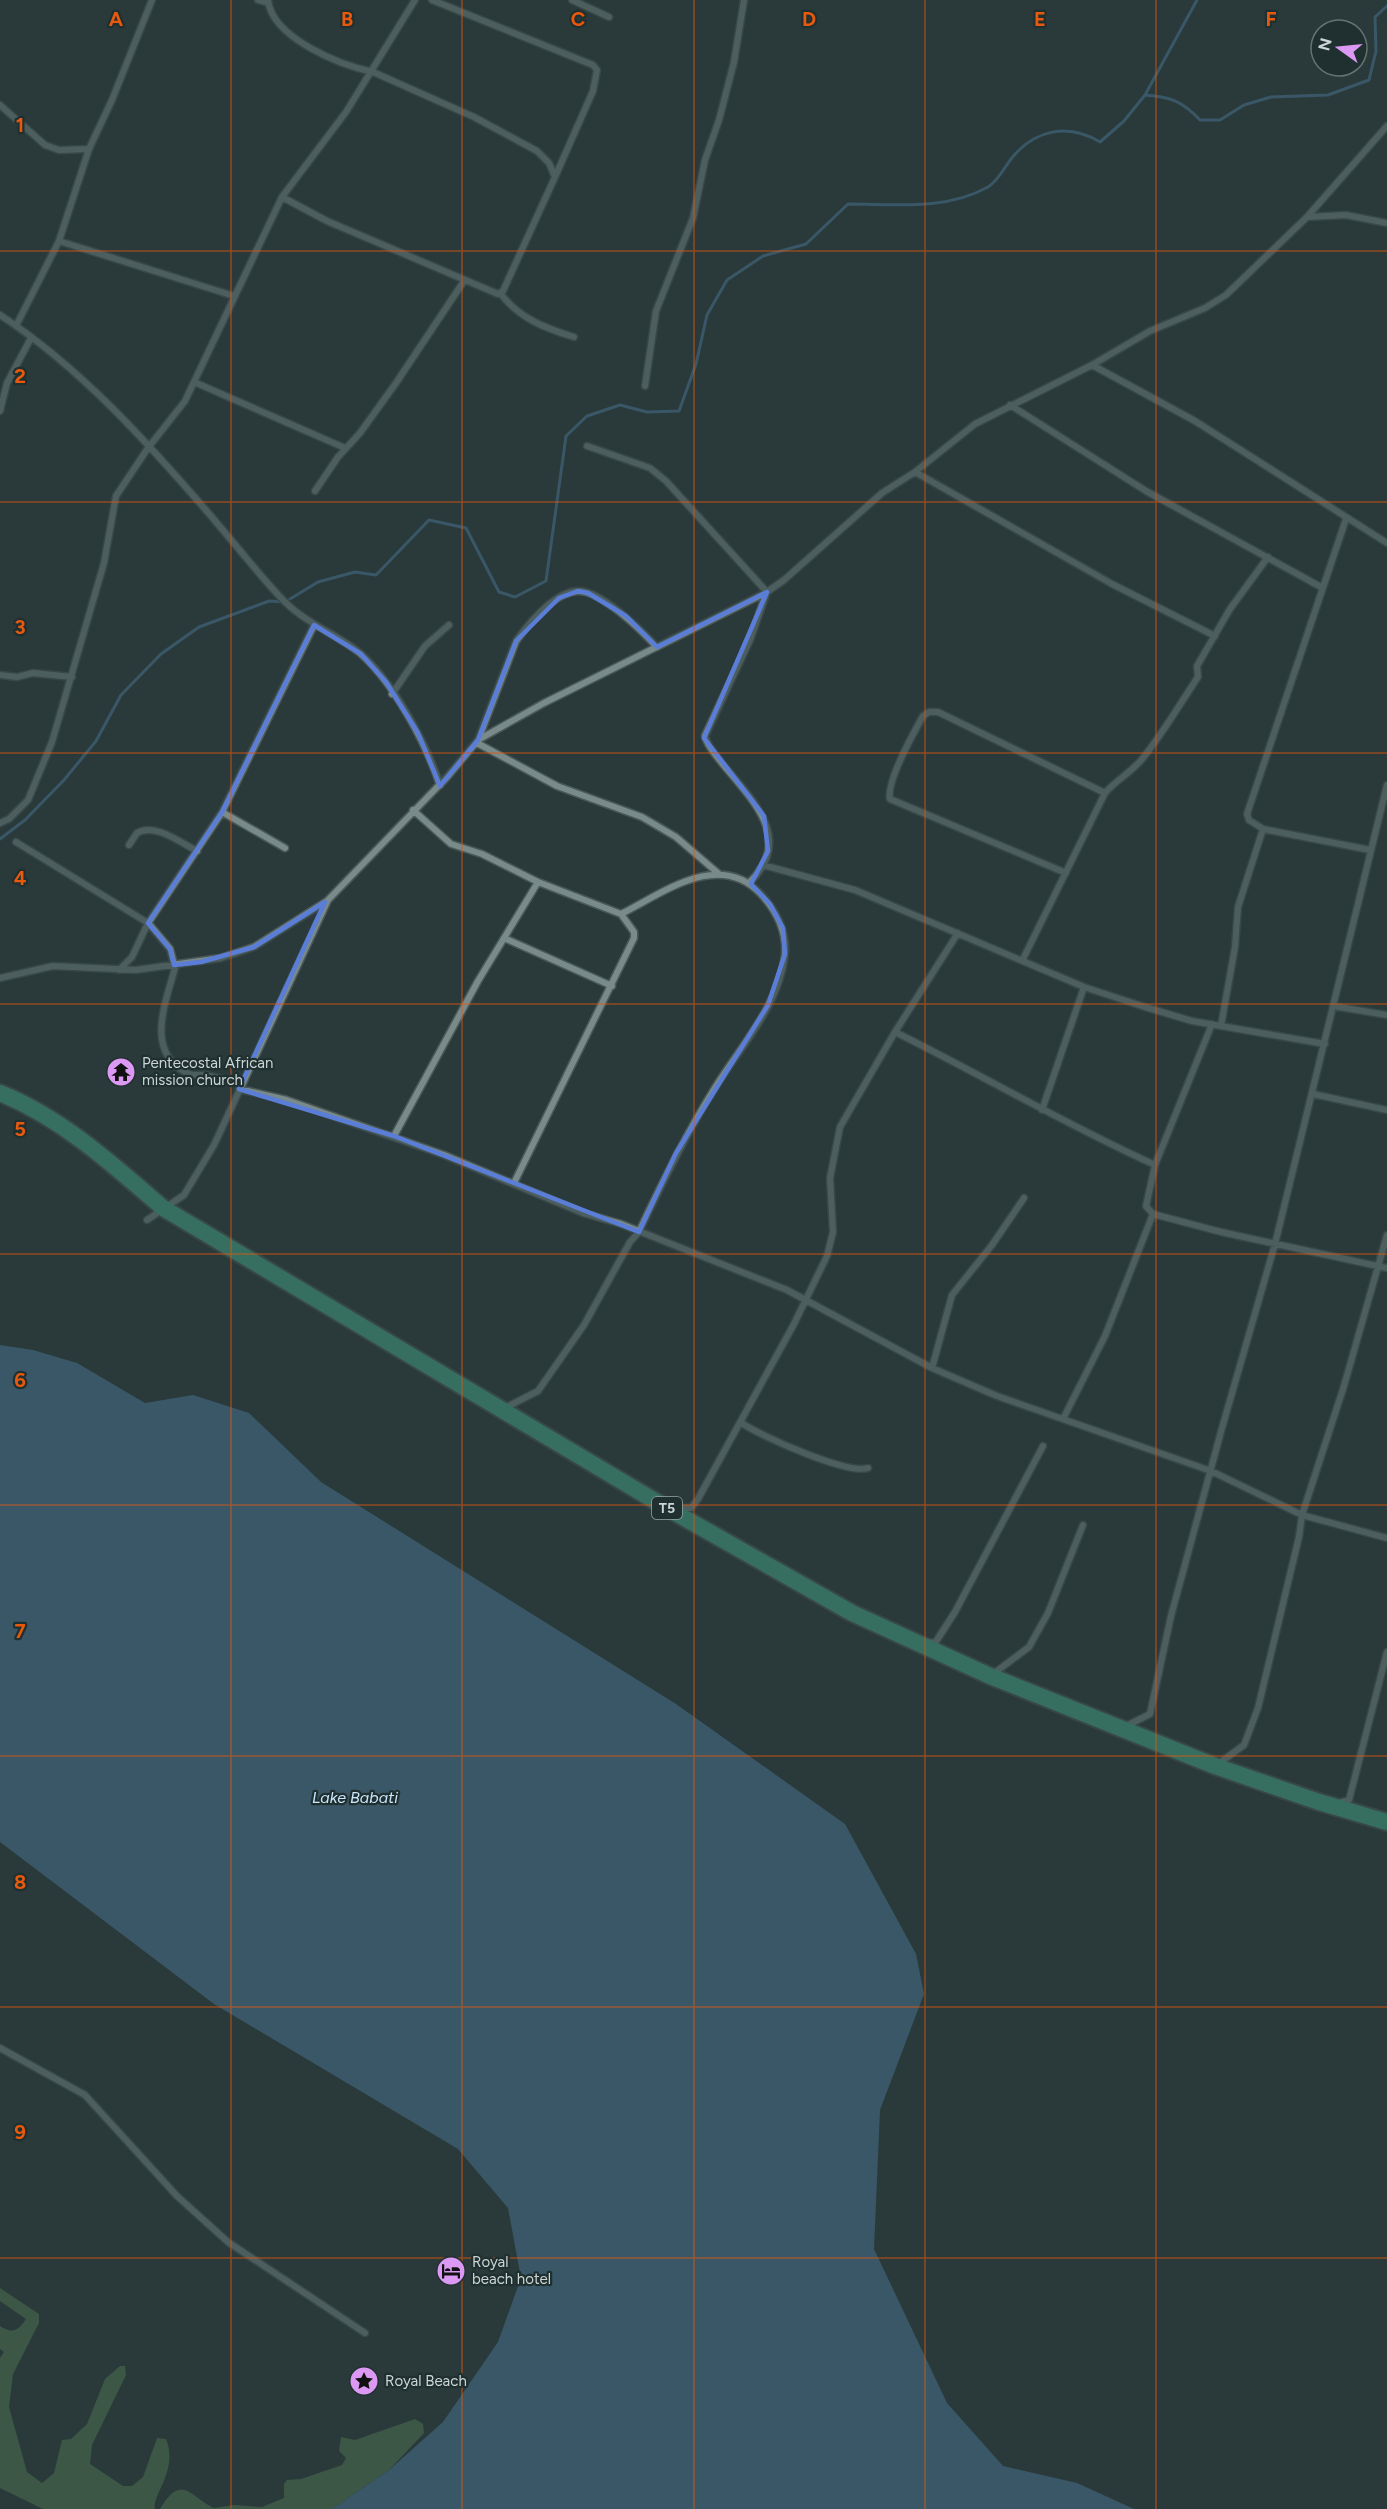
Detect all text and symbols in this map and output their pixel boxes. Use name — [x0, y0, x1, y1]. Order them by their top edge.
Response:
text: A — [109, 7, 124, 31]
text: B — [341, 7, 353, 31]
text: C — [571, 7, 585, 31]
text: D — [802, 7, 816, 31]
text: E — [1034, 7, 1046, 31]
text: F — [1265, 7, 1277, 31]
north arrow — [1309, 18, 1369, 78]
text: N — [1314, 36, 1336, 53]
text: 1 — [16, 113, 24, 137]
text: 2 — [14, 364, 26, 388]
text: 3 — [14, 615, 26, 639]
text: 4 — [14, 866, 27, 890]
place label: Pentecostal African mission church — [142, 1054, 273, 1089]
temple icon: Pentecostal African mission church — [105, 1056, 137, 1088]
text: 5 — [14, 1117, 26, 1141]
text: 6 — [14, 1368, 26, 1392]
road number: T5 — [652, 1497, 682, 1519]
text: 7 — [14, 1619, 26, 1643]
water label: Lake Babati — [312, 1788, 398, 1807]
text: 8 — [14, 1870, 26, 1894]
text: 9 — [14, 2120, 26, 2144]
place label: Royal beach hotel — [472, 2253, 551, 2288]
hotel icon: Royal beach hotel — [435, 2255, 467, 2287]
place icon: Royal Beach — [348, 2365, 380, 2397]
place label: Royal Beach — [385, 2372, 467, 2390]

